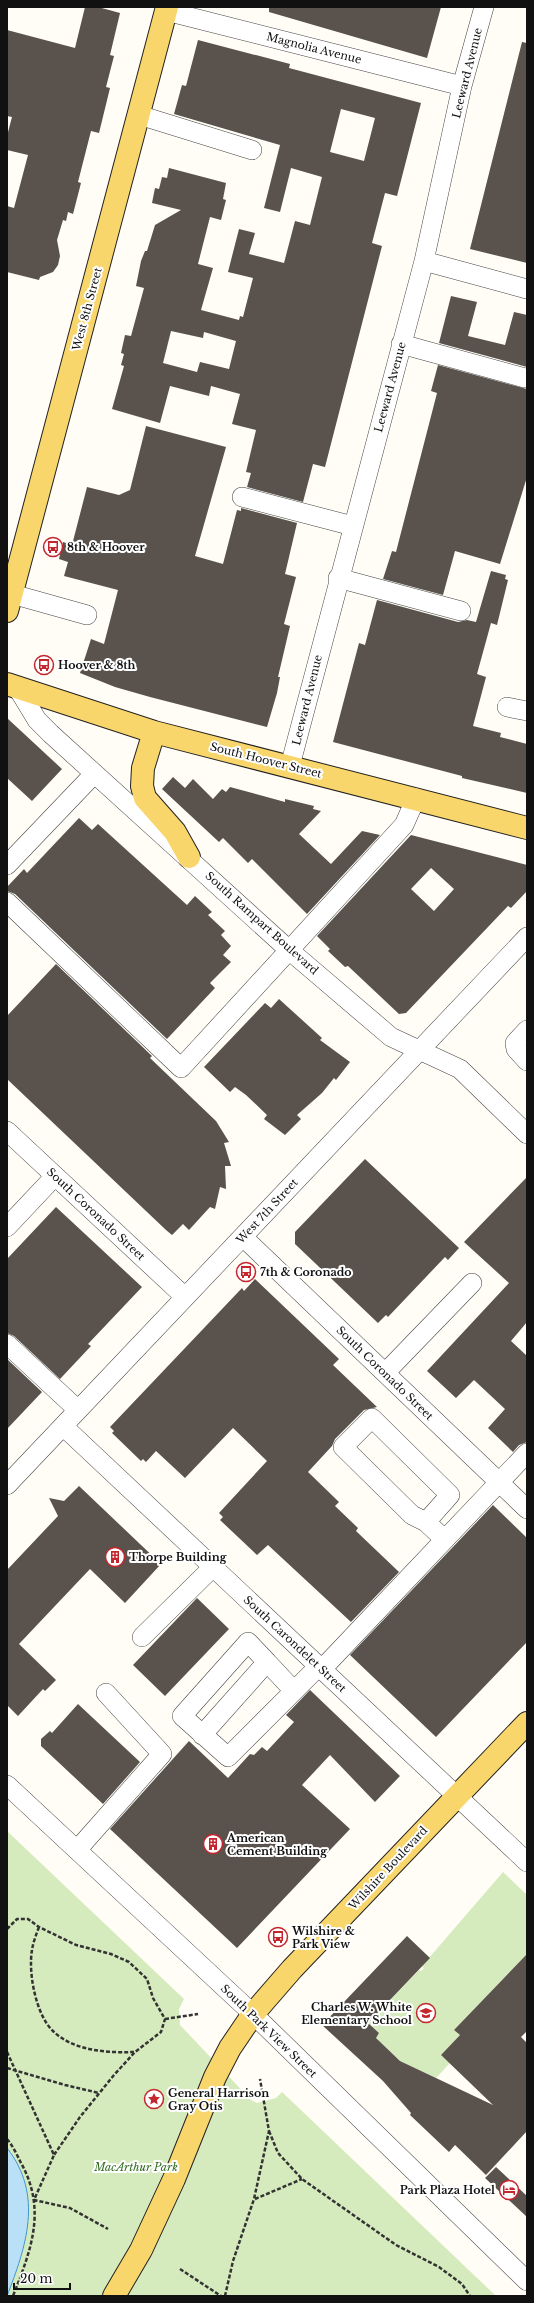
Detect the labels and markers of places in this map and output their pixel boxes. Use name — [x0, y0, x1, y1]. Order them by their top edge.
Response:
bus stop icon: 8th & Hoover — [42, 536, 64, 558]
place label: 8th & Hoover — [67, 540, 145, 554]
bus stop icon: Hoover & 8th — [33, 654, 55, 676]
place label: Hoover & 8th — [58, 658, 136, 672]
bus stop icon: 7th & Coronado — [235, 1261, 257, 1283]
place label: 7th & Coronado — [260, 1265, 352, 1279]
building icon: Thorpe Building — [104, 1546, 126, 1568]
place label: Thorpe Building — [129, 1550, 227, 1564]
place label: American Cement Building — [226, 1831, 327, 1858]
building icon: American Cement Building — [202, 1833, 224, 1855]
place label: Wilshire & Park View — [291, 1924, 355, 1951]
bus stop icon: Wilshire & Park View — [267, 1926, 289, 1948]
place label: Charles W. White Elementary School — [301, 2000, 413, 2027]
school or university icon: Charles W. White Elementary School — [415, 2002, 437, 2024]
place label: General Harrison Gray Otis — [168, 2086, 269, 2113]
place icon: General Harrison Gray Otis — [143, 2088, 165, 2110]
hotel icon: Park Plaza Hotel — [498, 2179, 520, 2201]
place label: Park Plaza Hotel — [400, 2183, 495, 2197]

